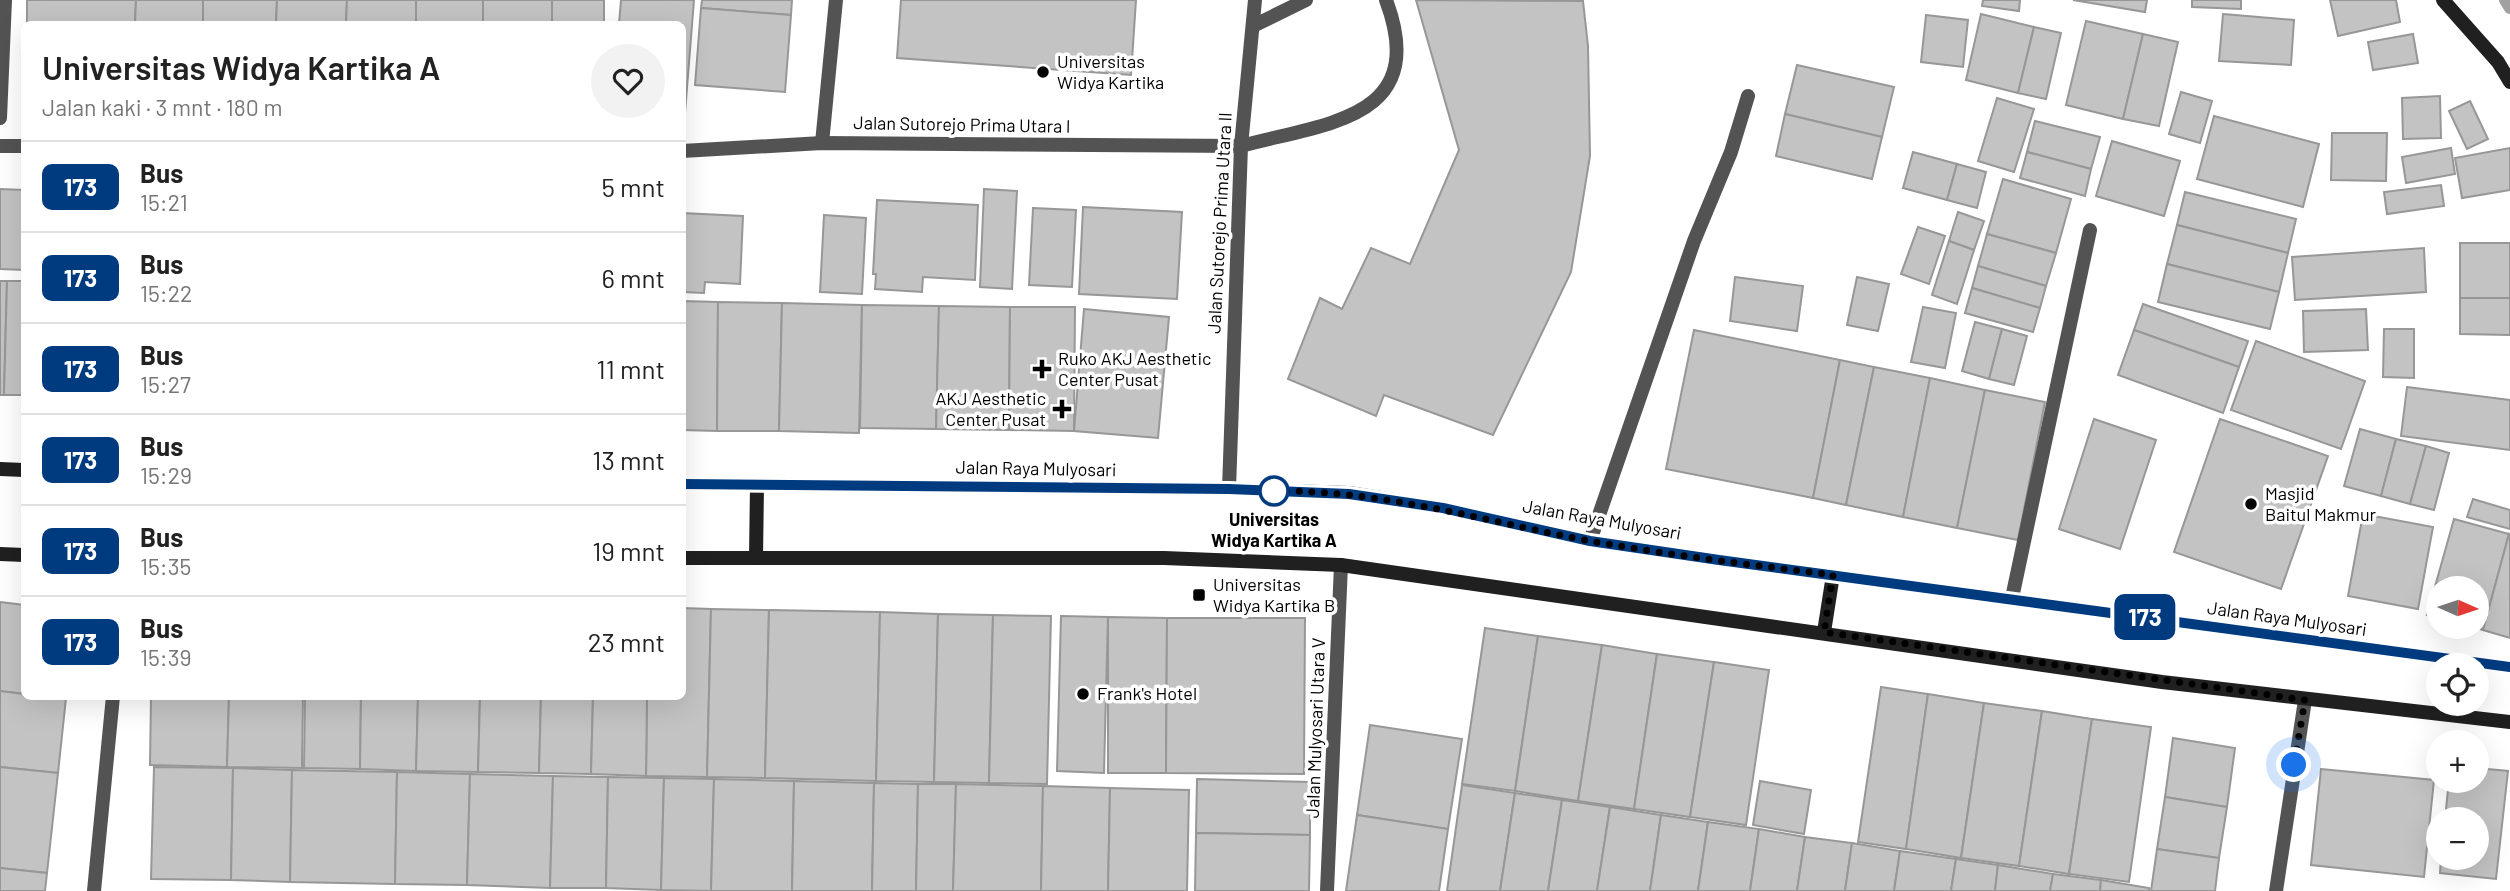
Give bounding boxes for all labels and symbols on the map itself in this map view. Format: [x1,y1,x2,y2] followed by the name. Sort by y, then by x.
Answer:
[1057,50,1164,93] place label: Universitas Widya Kartika
[1035,64,1051,80] marker: Universitas Widya Kartika
[853,111,1071,137] street label: Jalan Sutorejo Prima Utara I
[1202,112,1236,334] street label: Jalan Sutorejo Prima Utara II
[1058,347,1211,390] place label: Ruko AKJ Aesthetic Center Pusat
[1032,359,1052,379] marker: Ruko AKJ Aesthetic Center Pusat
[935,387,1046,430] place label: AKJ Aesthetic Center Pusat
[1052,399,1072,419] marker: AKJ Aesthetic Center Pusat
[955,456,1117,480] street label: Jalan Raya Mulyosari
[1259,476,1289,506] marker: Universitas Widya Kartika A
[2265,482,2377,525] place label: Masjid Baitul Makmur
[1521,494,1683,544] street label: Jalan Raya Mulyosari
[2243,496,2259,512] marker: Masjid Baitul Makmur
[1211,508,1337,551] place label: Universitas Widya Kartika A
[1213,573,1335,616] place label: Universitas Widya Kartika B
[2426,576,2488,639] north arrow
[1191,587,1207,603] marker: Universitas Widya Kartika B
[2105,594,2185,640] line badge: 173
[2206,596,2368,640] street label: Jalan Raya Mulyosari
[1301,637,1329,819] street label: Jalan Mulyosari Utara V
[1097,682,1197,704] place label: Frank's Hotel
[1075,686,1091,702] marker: Frank's Hotel
[2276,747,2311,782] your location

